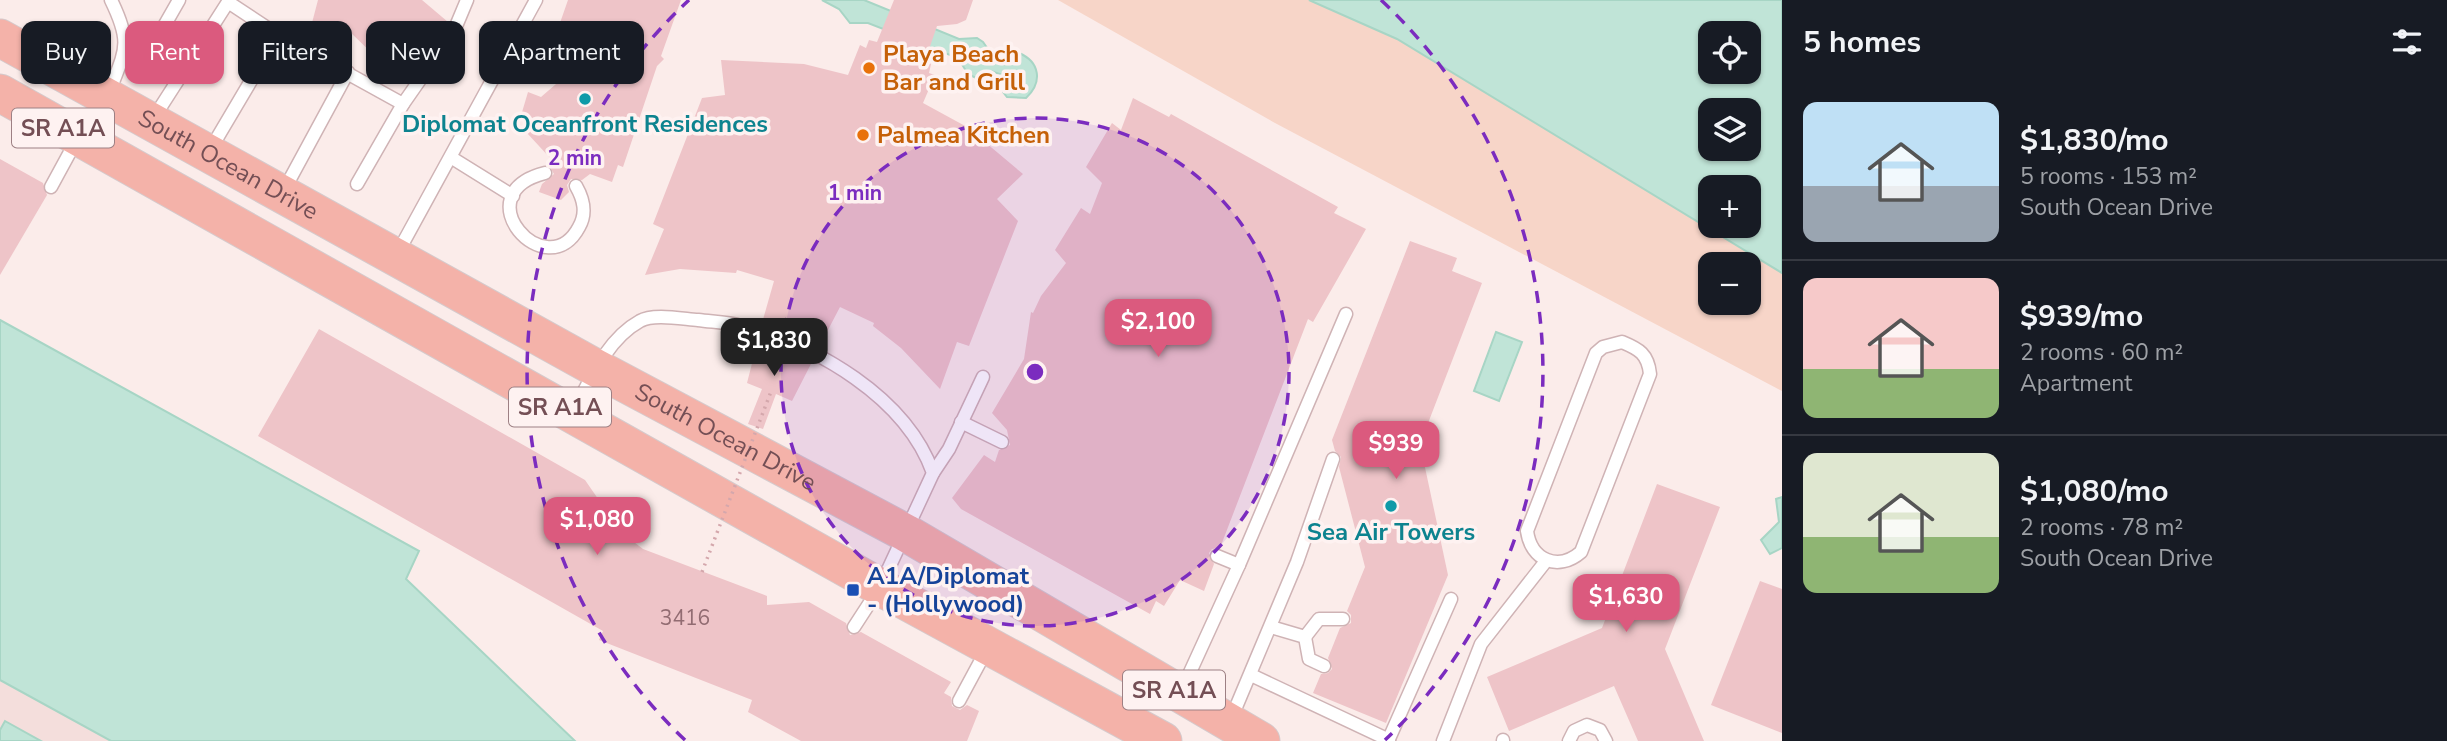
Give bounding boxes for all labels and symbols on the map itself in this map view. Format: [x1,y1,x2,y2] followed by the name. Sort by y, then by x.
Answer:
[883,38,1025,98] place label: Playa Beach Bar and Grill
[861,60,877,76] marker: Playa Beach Bar and Grill
[577,91,593,107] marker: Diplomat Oceanfront Residences
[132,102,324,227] street label: South Ocean Drive
[12,108,114,148] road number: SR A1A
[402,108,768,140] place label: Diplomat Oceanfront Residences
[877,119,1050,151] place label: Palmea Kitchen
[855,127,871,143] marker: Palmea Kitchen
[548,144,602,172] text: 2 min
[828,179,882,207] text: 1 min
[1101,300,1215,359] pin: $2,100
[717,318,831,378] pin: $1,830
[1023,360,1047,384] centre of rings
[629,376,822,498] street label: South Ocean Drive
[509,388,611,426] road number: SR A1A
[1355,421,1437,481] pin: $939
[540,498,654,557] pin: $1,080
[1383,498,1399,514] marker: Sea Air Towers
[1307,516,1475,548] place label: Sea Air Towers
[867,560,1030,620] place label: A1A/Diplomat - (Hollywood)
[1569,574,1683,634] pin: $1,630
[845,582,861,598] marker: A1A/Diplomat - (Hollywood)
[660,604,710,632] house number: 3416
[1123,670,1225,710] road number: SR A1A

